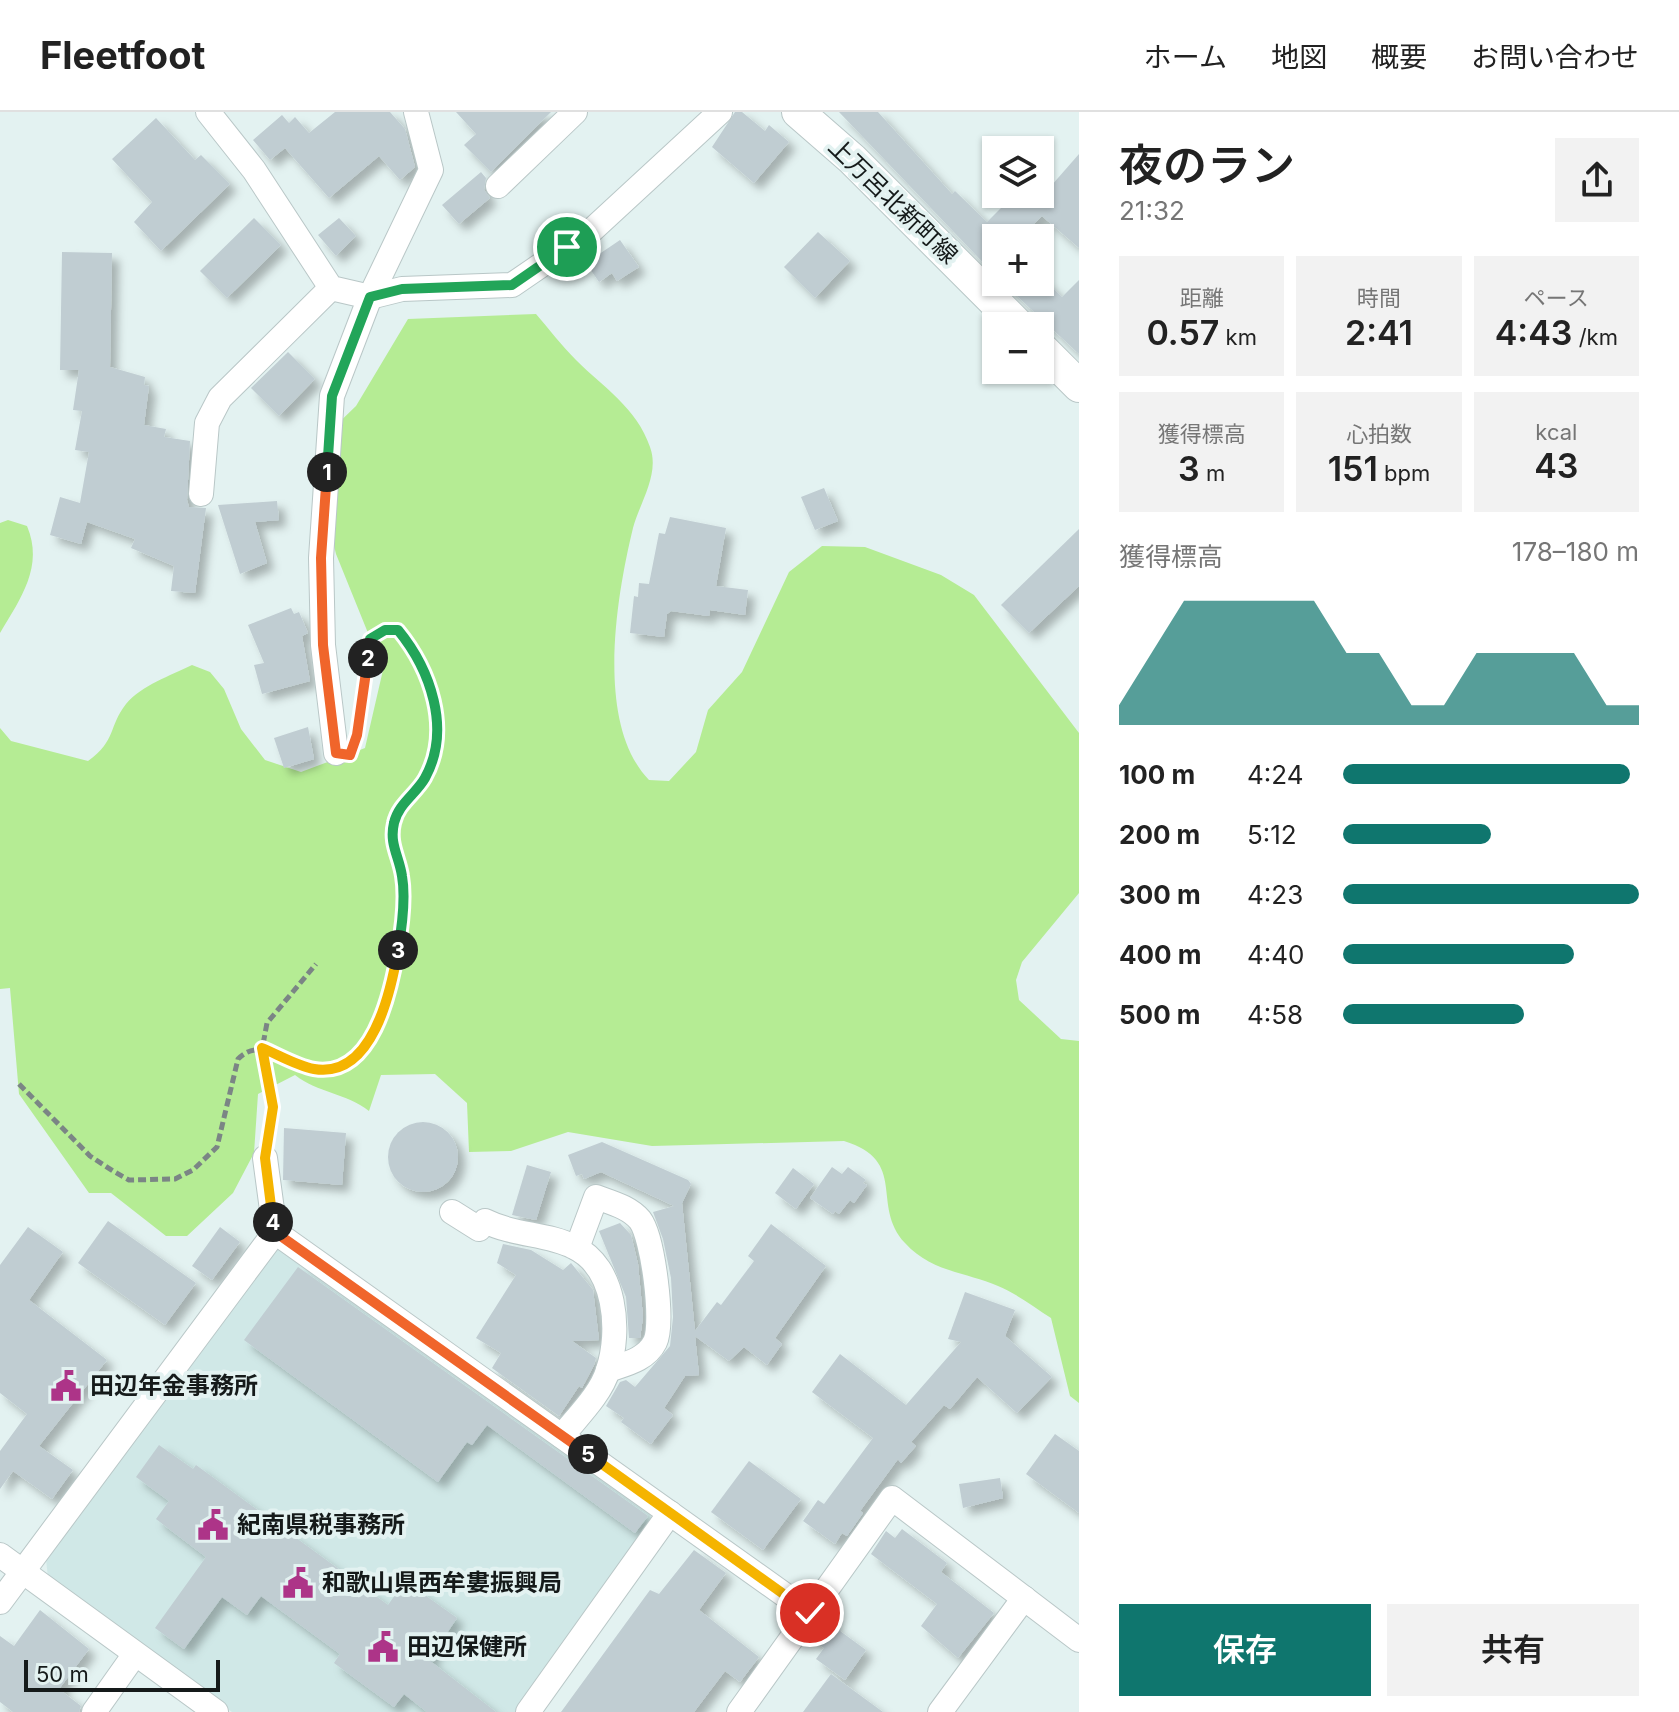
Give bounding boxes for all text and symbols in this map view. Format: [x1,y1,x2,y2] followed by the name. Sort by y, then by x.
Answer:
[40,32,205,78] text: Fleetfoot
[1144,40,1227,74] text: ホーム
[1271,40,1327,74] text: 地図
[1371,40,1427,74] text: 概要
[1471,40,1639,74] text: お問い合わせ
[823,132,964,269] street label: 上万呂北新町線
[982,136,1054,384] map controls
[982,136,1054,208] button: layers
[1119,138,1295,192] text: 夜のラン
[1555,138,1639,222] button: share
[1119,195,1185,226] text: 21:32
[533,213,601,281] pin
[982,224,1054,296] button: +
[545,225,589,269] icon: arrive
[1180,285,1224,311] text: 距離
[1357,285,1401,311] text: 時間
[1524,285,1589,311] text: ペース
[982,312,1054,384] button: −
[1146,312,1219,353] text: 0.57
[1345,312,1413,353] text: 2:41
[1495,312,1572,353] text: 4:43
[1219,324,1257,350] text: km
[1572,324,1618,350] text: /km
[1535,419,1577,445] text: kcal
[1158,421,1246,447] text: 獲得標高
[1346,421,1412,447] text: 心拍数
[1534,445,1578,486] text: 43
[1178,448,1200,489] text: 3
[1328,448,1378,489] text: 151
[307,452,347,492] pin: 1
[322,459,332,485] text: 1
[1200,460,1225,486] text: m
[1378,460,1430,486] text: bpm
[1512,536,1639,567] text: 178–180 m
[1119,541,1223,572] text: 獲得標高
[348,638,388,678] pin: 2
[361,645,375,671] text: 2
[1119,759,1195,790] text: 100 m
[1247,759,1304,790] text: 4:24
[1119,819,1200,850] text: 200 m
[1247,819,1297,850] text: 5:12
[1119,879,1201,910] text: 300 m
[1247,879,1303,910] text: 4:23
[378,930,418,970] pin: 3
[391,937,405,963] text: 3
[1119,939,1202,970] text: 400 m
[1247,939,1304,970] text: 4:40
[1119,999,1201,1030] text: 500 m
[1247,999,1303,1030] text: 4:58
[253,1202,293,1242] pin: 4
[266,1209,280,1235] text: 4
[49,1369,83,1403] public building icon: 田辺年金事務所
[90,1371,258,1400] place label: 田辺年金事務所
[568,1434,608,1474] pin: 5
[581,1441,595,1467] text: 5
[196,1508,230,1542] public building icon: 紀南県税事務所
[237,1510,405,1539] place label: 紀南県税事務所
[281,1566,315,1600] public building icon: 和歌山県西牟婁振興局
[322,1568,562,1597] place label: 和歌山県西牟婁振興局
[776,1579,844,1647] pin
[788,1591,832,1635] icon: check
[1119,1604,1371,1696] button: 保存
[1387,1604,1639,1696] button: 共有
[366,1630,400,1664] public building icon: 田辺保健所
[407,1632,527,1661] place label: 田辺保健所
[24,1656,220,1692] scale bar
[36,1661,89,1687] text: 50 m

